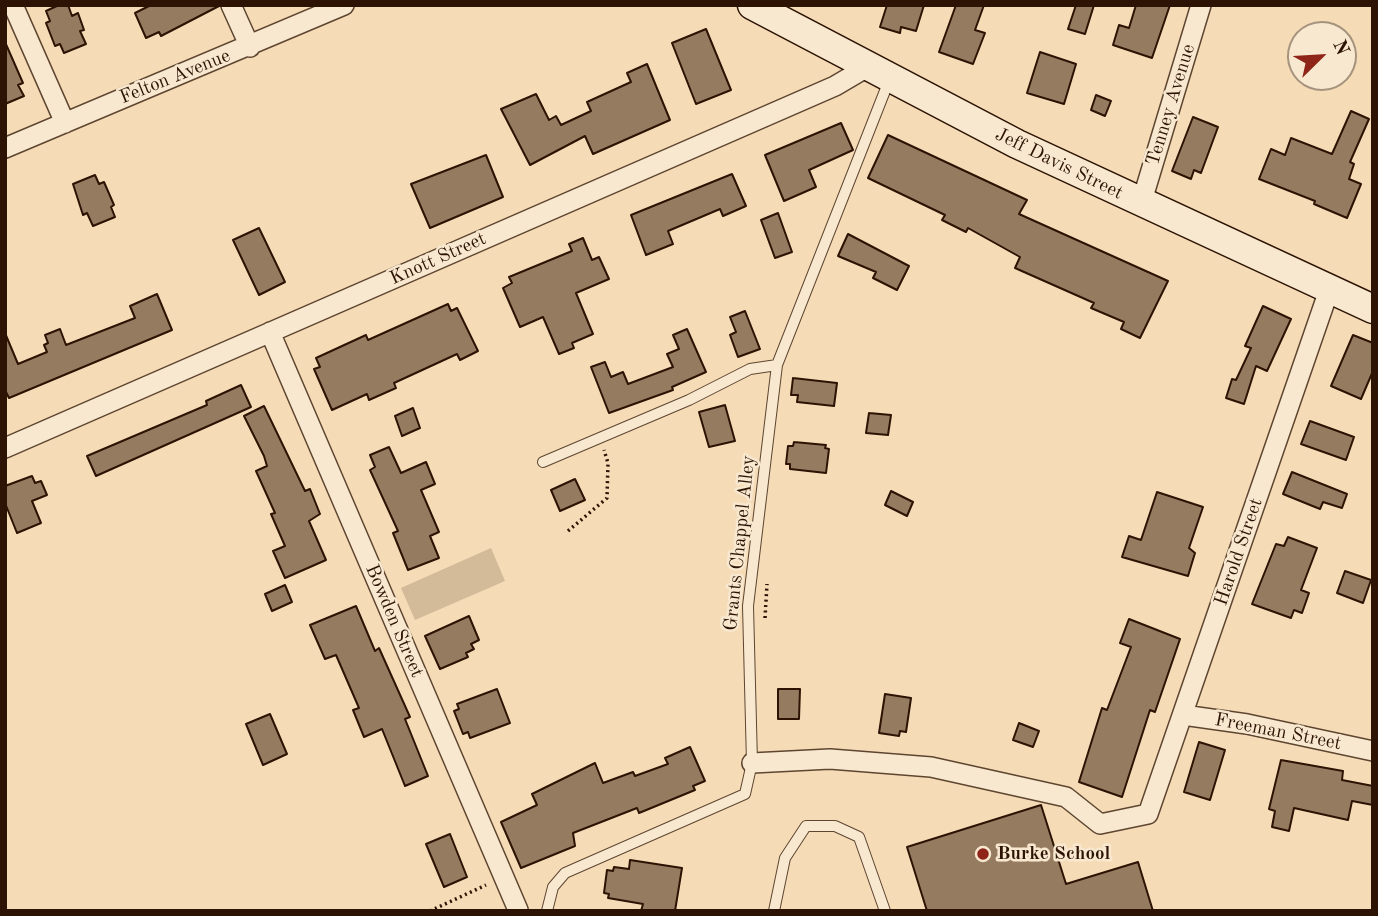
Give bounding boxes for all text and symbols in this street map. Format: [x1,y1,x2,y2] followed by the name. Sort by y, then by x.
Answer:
[1287,21,1357,91] north arrow
[1328,38,1351,59] text: N
[1142,41,1200,169] street label: Tenney Avenue
[116,44,234,110] street label: Felton Avenue
[991,123,1127,205] street label: Jeff Davis Street
[386,228,490,290] street label: Knott Street
[719,454,761,632] street label: Grants Chappel Alley
[1210,495,1268,609] street label: Harold Street
[360,561,428,681] street label: Bowden Street
[1213,709,1343,755] street label: Freeman Street
[997,843,1110,865] place label: Burke School
[975,846,991,862] marker: Burke School

